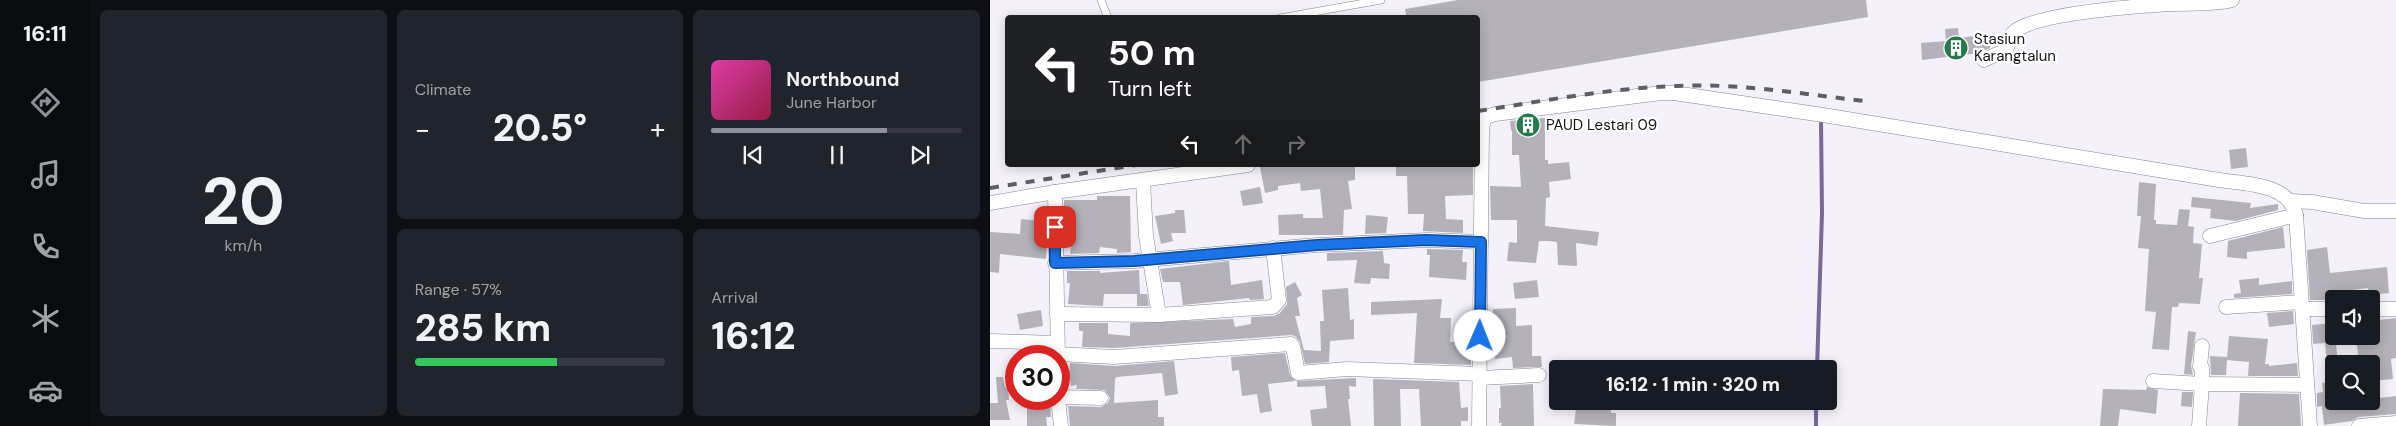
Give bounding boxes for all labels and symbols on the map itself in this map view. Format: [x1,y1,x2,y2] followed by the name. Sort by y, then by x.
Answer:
[1974,29,2056,66] place label: Stasiun Karangtalun
[1943,35,1969,61] building icon: Stasiun Karangtalun
[1515,112,1541,138] building icon: PAUD Lestari 09
[1546,115,1657,135] place label: PAUD Lestari 09
[1034,206,1076,248] pin
[1453,309,1505,361] position arrow
[1005,345,1070,410] speed limit sign: 30

